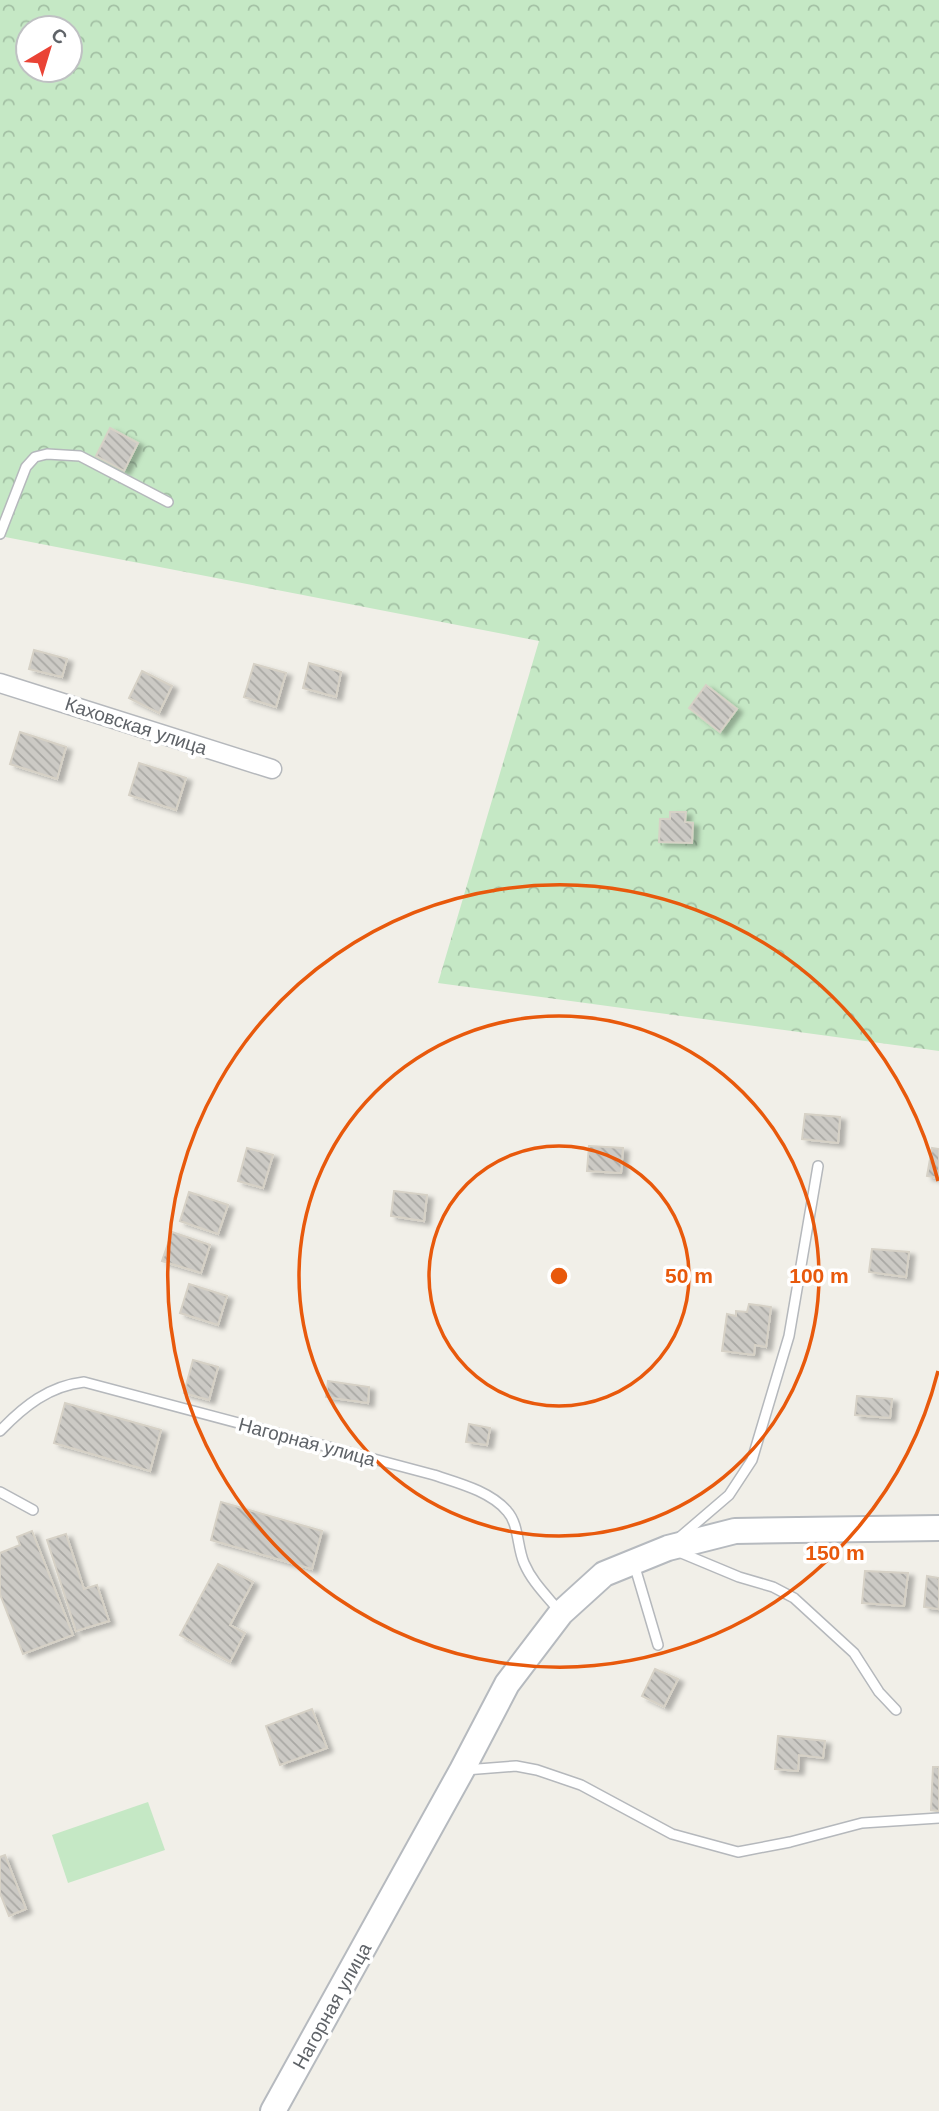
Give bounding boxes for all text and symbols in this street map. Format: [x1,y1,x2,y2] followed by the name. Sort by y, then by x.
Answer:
[14,14,84,84] north arrow
[47,23,71,49] text: С
[62,693,210,759] street label: Каховская улица
[547,1264,571,1288] centre of rings
[665,1264,713,1287] text: 50 m
[789,1264,849,1287] text: 100 m
[236,1414,378,1470] street label: Нагорная улица
[805,1541,865,1564] text: 150 m
[289,1939,376,2073] street label: Нагорная улица

